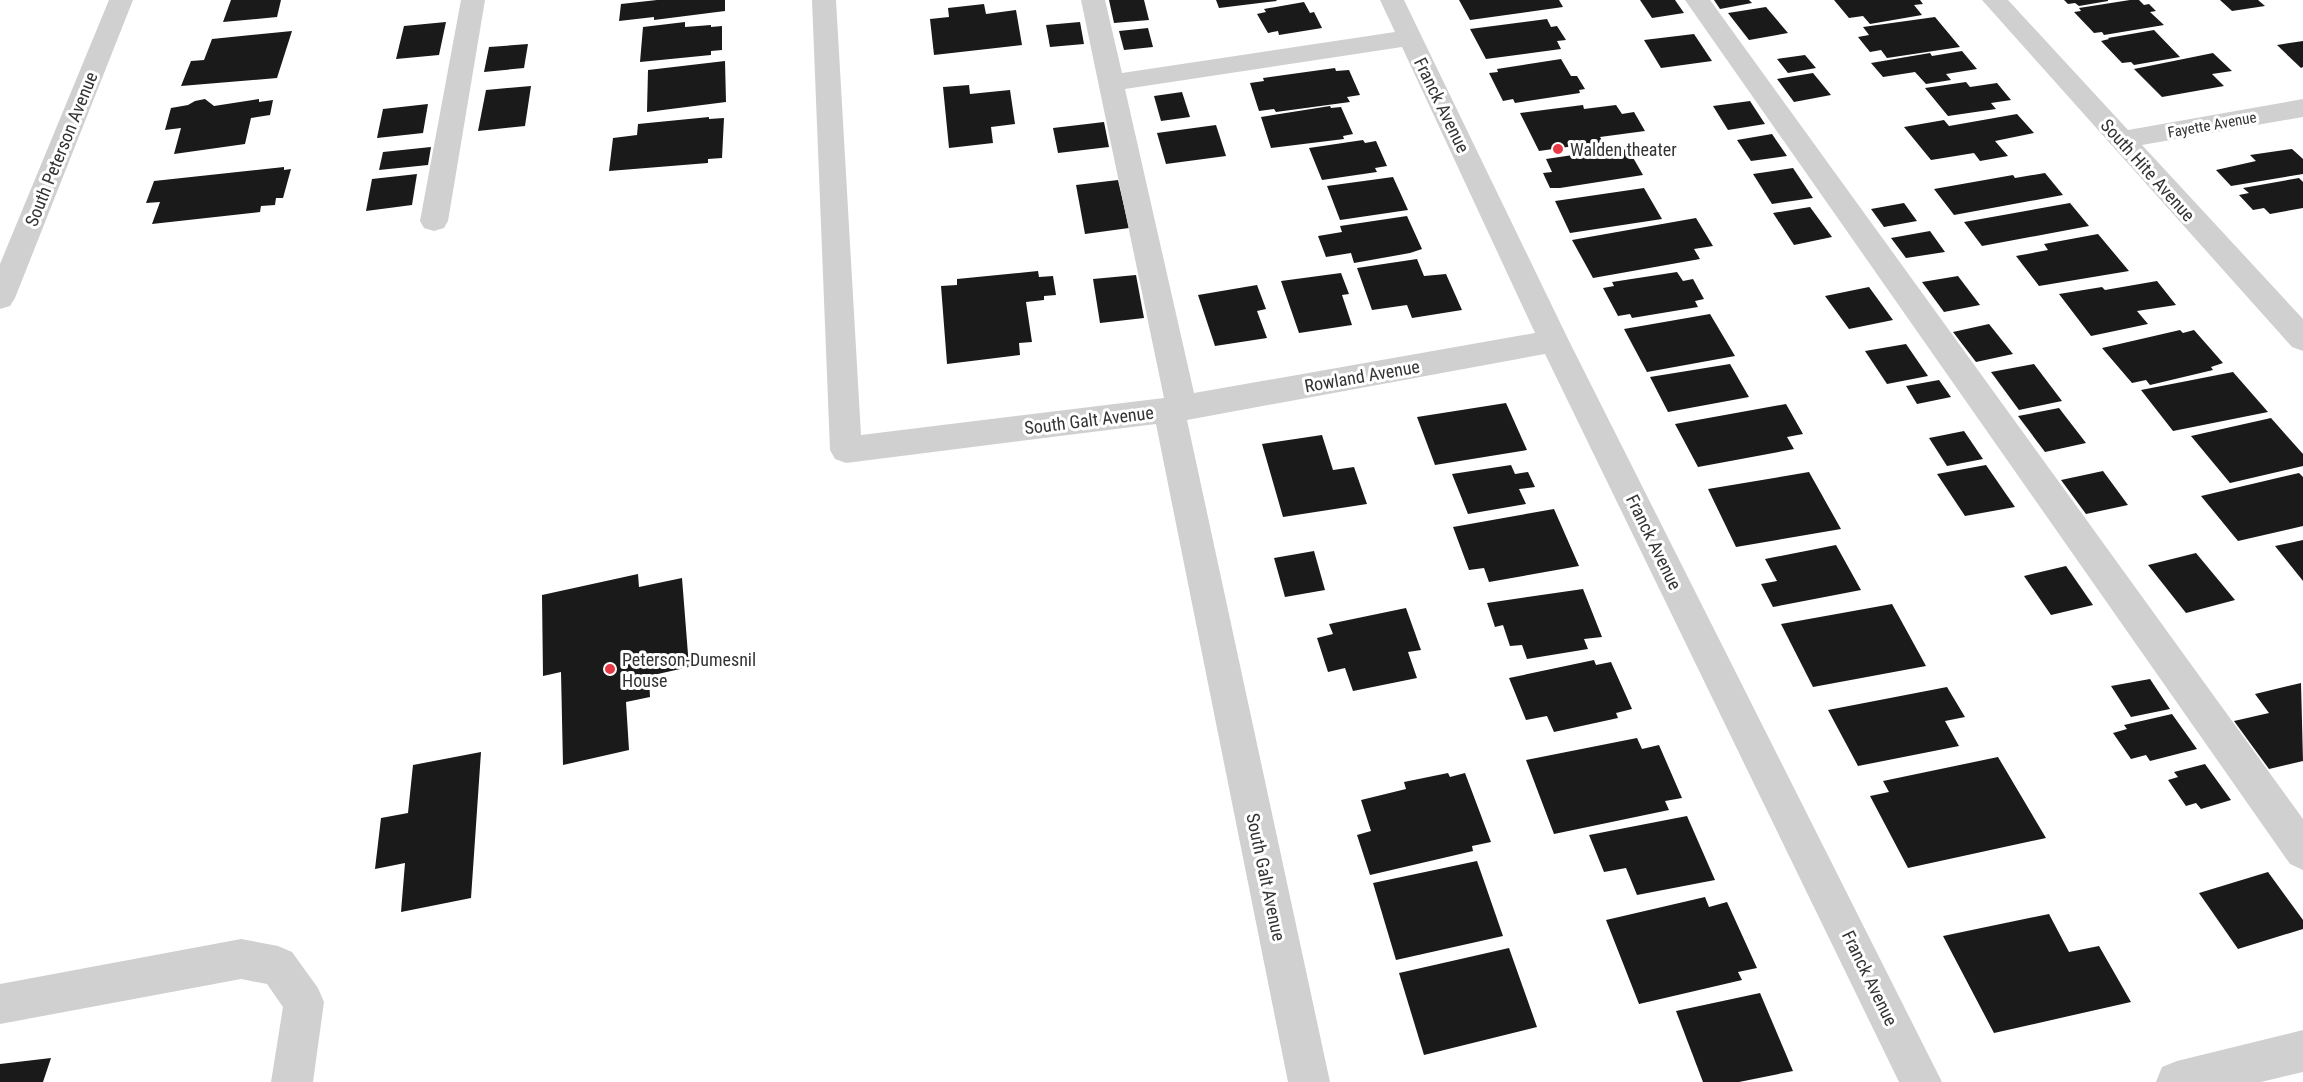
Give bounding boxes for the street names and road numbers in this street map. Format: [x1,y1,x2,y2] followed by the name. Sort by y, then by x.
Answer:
[1410,54,1474,156] street label: Franck Avenue
[20,69,102,229] street label: South Peterson Avenue
[2166,108,2258,142] street label: Fayette Avenue
[2097,115,2199,225] street label: South Hite Avenue
[1303,356,1421,396] street label: Rowland Avenue
[1023,402,1155,438] street label: South Galt Avenue
[1622,491,1686,593] street label: Franck Avenue
[1242,811,1290,943] street label: South Galt Avenue
[1838,927,1902,1029] street label: Franck Avenue

